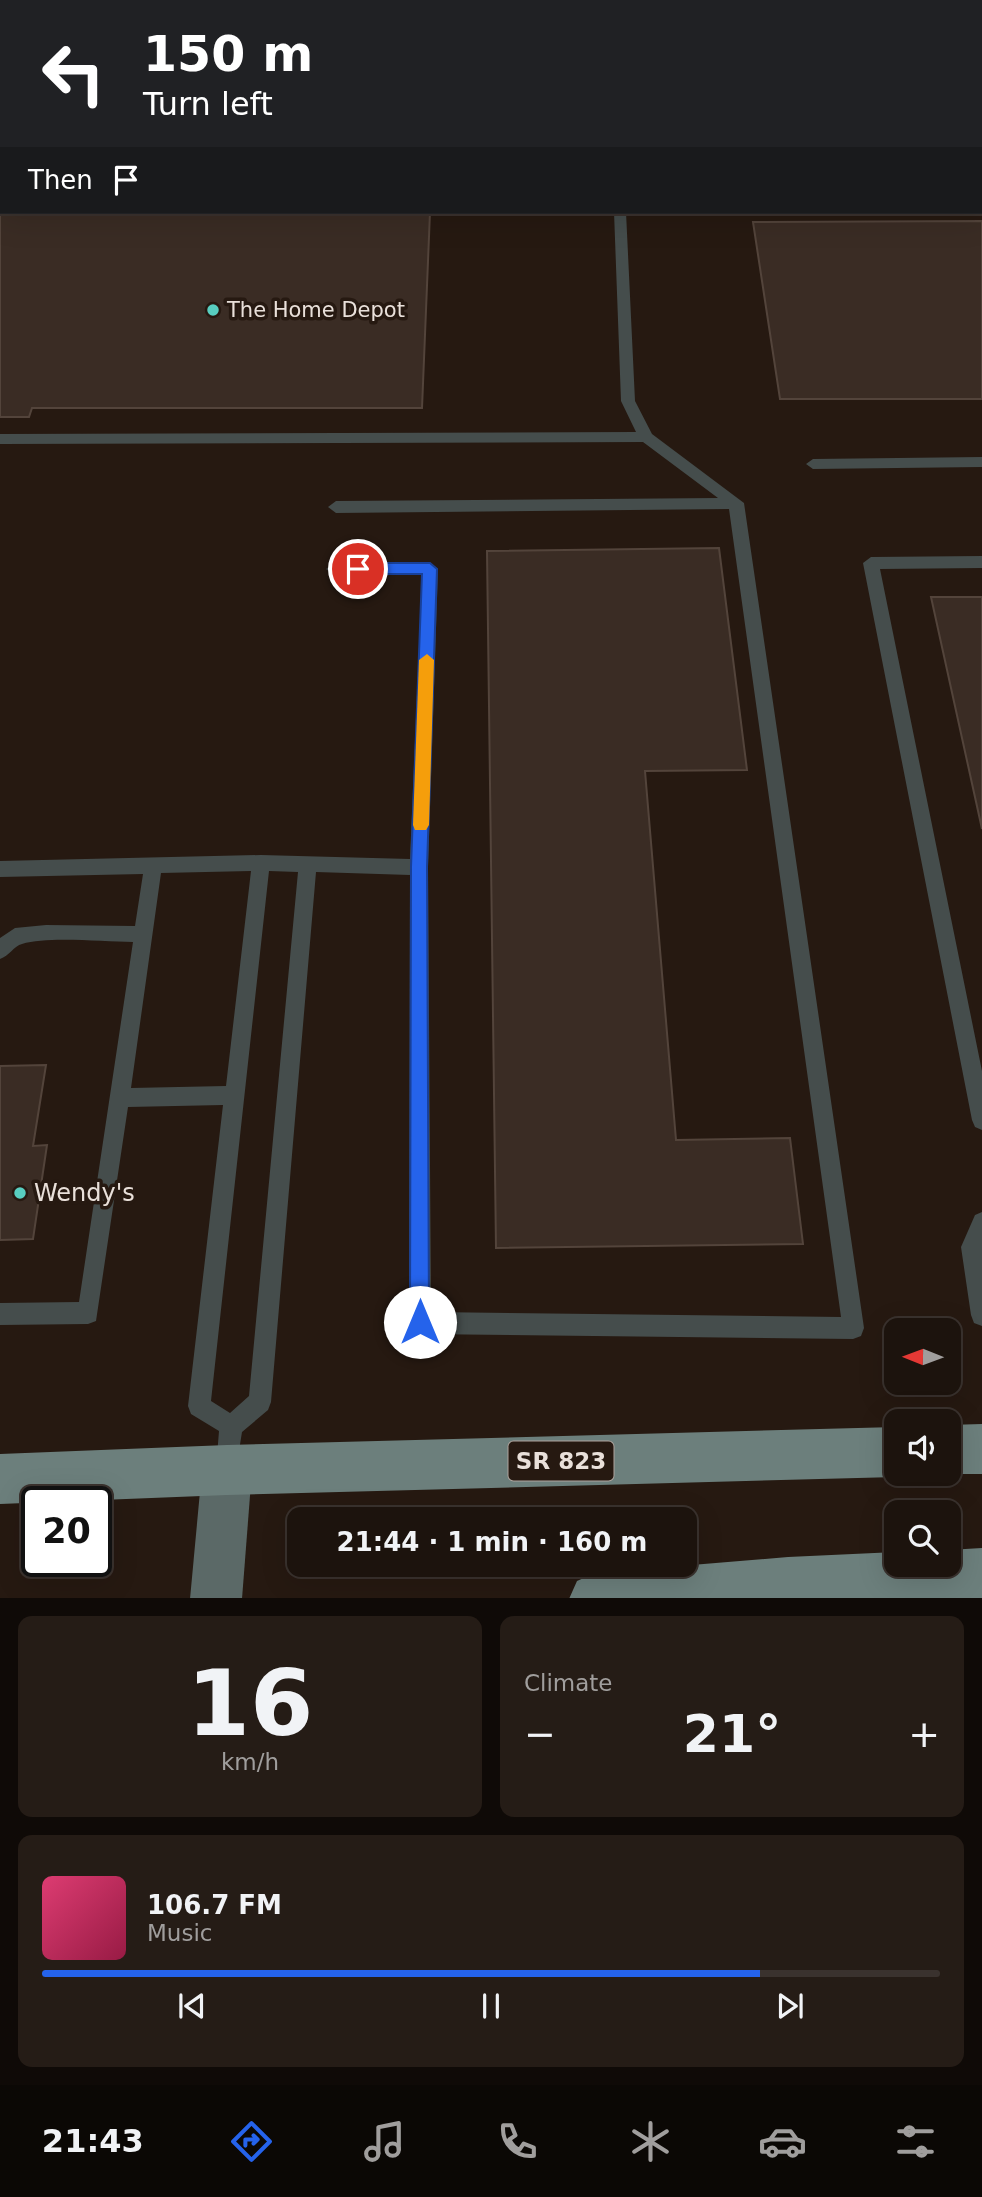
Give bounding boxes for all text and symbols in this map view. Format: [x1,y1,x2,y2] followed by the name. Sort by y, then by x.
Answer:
[143,26,313,83] text: 150 m
[28,28,119,119] icon: left
[143,85,273,123] text: Turn left
[107,161,145,199] icon: arrive
[28,165,93,195] text: Then
[226,298,405,322] place label: The Home Depot
[205,302,221,318] marker: The Home Depot
[328,539,388,599] pin
[339,550,377,588] icon: arrive
[34,1179,135,1207] place label: Wendy's
[12,1185,28,1201] marker: Wendy's
[383,1285,457,1359] position arrow
[884,1318,961,1395] north arrow
[884,1318,961,1577] map controls
[884,1409,961,1486] button: sound
[508,1442,614,1480] road number: SR 823
[21,1486,112,1577] speed limit sign: 20
[884,1500,961,1577] button: search
[337,1527,647,1557] text: 21:44 · 1 min · 160 m
[187,1651,313,1756] text: 16
[524,1670,613,1696] text: Climate
[683,1704,781,1764] text: 21°
[524,1712,556,1756] text: −
[908,1712,940,1756] text: +
[221,1749,279,1775] text: km/h
[147,1890,282,1920] text: 106.7 FM
[147,1920,212,1946] text: Music
[173,1987,211,2025] icon: previous
[472,1987,510,2025] icon: pause
[771,1987,809,2025] icon: next
[227,2117,276,2166] icon: directions
[360,2117,409,2166] icon: music
[493,2117,542,2166] icon: phone
[626,2117,675,2166] icon: climate
[758,2117,807,2166] icon: car
[891,2117,940,2166] icon: filters
[42,2122,144,2160] text: 21:43

